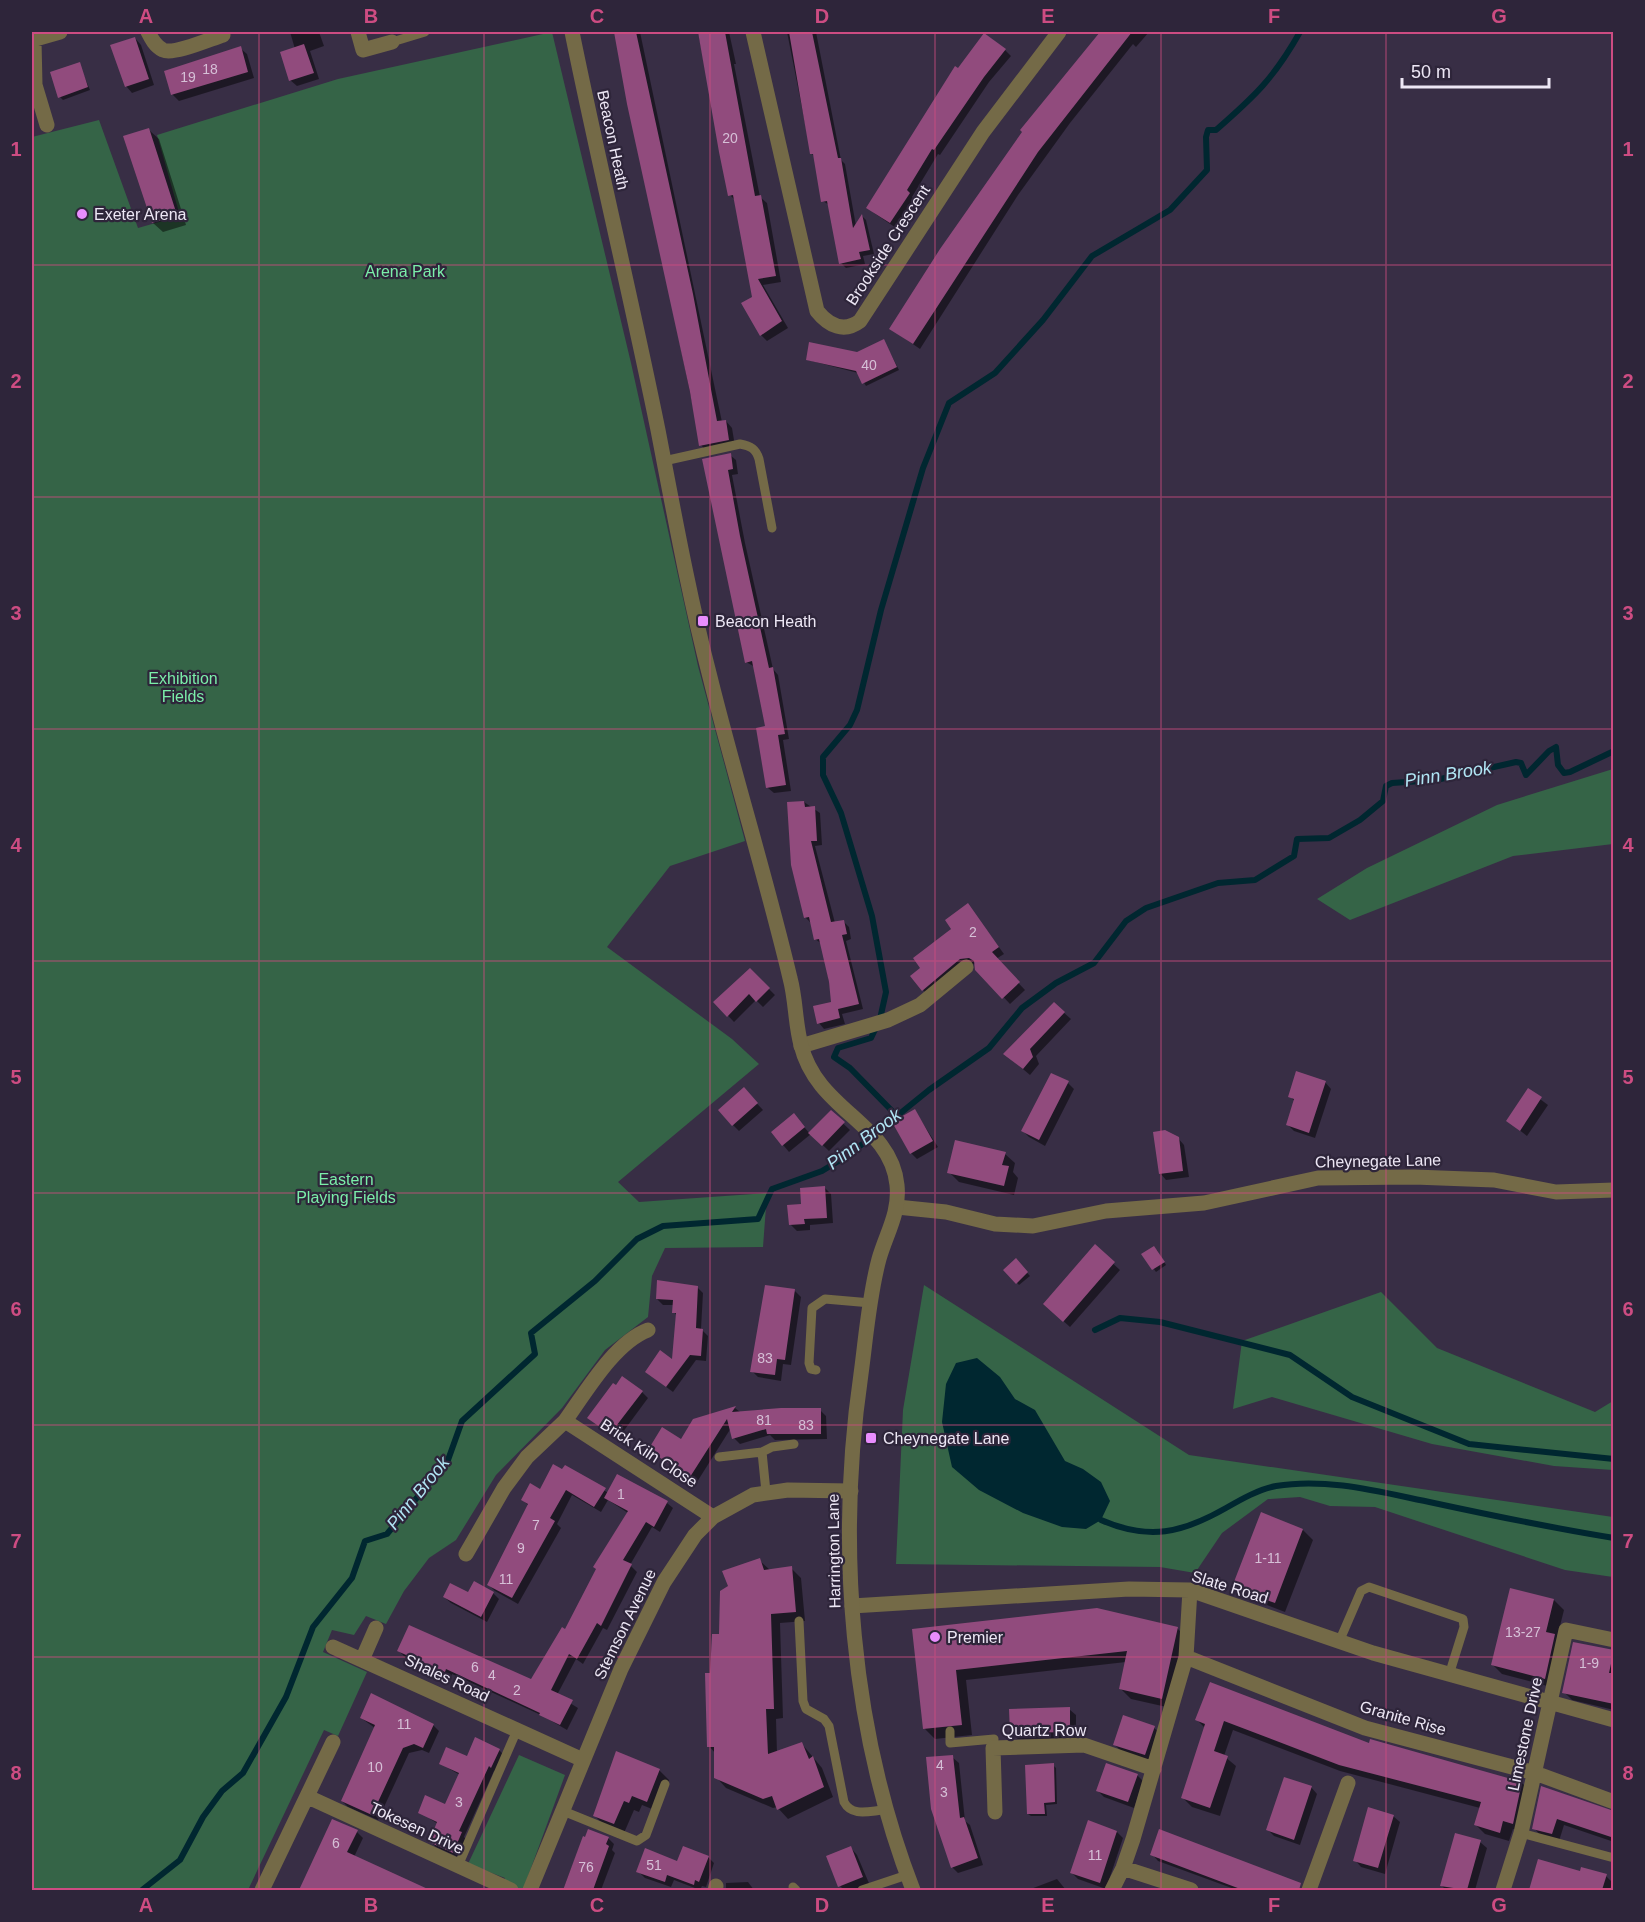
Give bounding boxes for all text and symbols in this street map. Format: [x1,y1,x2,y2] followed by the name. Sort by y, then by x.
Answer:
[139,5,153,27] text: A
[364,5,378,27] text: B
[590,5,604,27] text: C
[815,5,829,27] text: D
[1041,5,1055,27] text: E
[1268,5,1280,27] text: F
[1491,5,1507,27] text: G
[1402,51,1549,89] scale bar
[202,61,218,77] house number: 18
[1411,62,1451,82] text: 50 m
[180,69,196,85] house number: 19
[594,89,632,191] street label: Beacon Heath
[722,130,738,146] house number: 20
[10,138,22,160] text: 1
[1622,138,1634,160] text: 1
[843,181,933,308] street label: Brookside Crescent
[94,206,187,223] place label: Exeter Arena
[75,207,89,221] marker: Exeter Arena
[365,263,446,280] park label: Arena Park
[861,357,877,373] house number: 40
[10,370,22,392] text: 2
[1622,370,1634,392] text: 2
[10,602,22,624] text: 3
[1622,602,1634,624] text: 3
[715,613,816,630] place label: Beacon Heath
[696,614,710,628] marker: Beacon Heath
[148,670,218,705] park label: Exhibition Fields
[1403,757,1494,791] water label: Pinn Brook
[10,834,22,856] text: 4
[1622,834,1634,856] text: 4
[969,924,977,940] house number: 2
[10,1066,22,1088] text: 5
[1622,1066,1634,1088] text: 5
[823,1104,906,1173] water label: Pinn Brook
[1315,1151,1441,1171] street label: Cheynegate Lane
[296,1171,396,1206] park label: Eastern Playing Fields
[10,1298,22,1320] text: 6
[1622,1298,1634,1320] text: 6
[757,1350,773,1366] house number: 83
[756,1412,772,1428] house number: 81
[597,1415,701,1491] street label: Brick Kiln Close
[798,1417,814,1433] house number: 83
[883,1430,1009,1447] place label: Cheynegate Lane
[864,1431,878,1445] marker: Cheynegate Lane
[383,1452,454,1534] water label: Pinn Brook
[617,1486,625,1502] house number: 1
[824,1493,844,1609] street label: Harrington Lane
[532,1517,540,1533] house number: 7
[10,1530,22,1552] text: 7
[1622,1530,1634,1552] text: 7
[517,1540,525,1556] house number: 9
[1255,1550,1282,1566] house number: 1-11
[591,1566,659,1682] street label: Stemson Avenue
[1190,1567,1270,1607] street label: Slate Road
[499,1571,513,1587] house number: 11
[1505,1624,1541,1640] house number: 13-27
[947,1629,1004,1646] place label: Premier
[928,1630,942,1644] marker: Premier
[402,1651,492,1705] street label: Shales Road
[1579,1655,1599,1671] house number: 1-9
[471,1659,479,1675] house number: 6
[488,1667,496,1683] house number: 4
[1505,1676,1545,1792] street label: Limestone Drive
[513,1682,521,1698] house number: 2
[1358,1698,1448,1738] street label: Granite Rise
[397,1716,411,1732] house number: 11
[1002,1722,1087,1739] street label: Quartz Row
[936,1757,944,1773] house number: 4
[367,1759,383,1775] house number: 10
[10,1762,22,1784] text: 8
[1622,1762,1634,1784] text: 8
[940,1784,948,1800] house number: 3
[455,1794,463,1810] house number: 3
[367,1799,467,1857] street label: Tokesen Drive
[332,1835,340,1851] house number: 6
[1088,1847,1102,1863] house number: 11
[646,1857,662,1873] house number: 51
[578,1859,594,1875] house number: 76
[139,1894,153,1916] text: A
[364,1894,378,1916] text: B
[590,1894,604,1916] text: C
[815,1894,829,1916] text: D
[1041,1894,1055,1916] text: E
[1268,1894,1280,1916] text: F
[1491,1894,1507,1916] text: G

